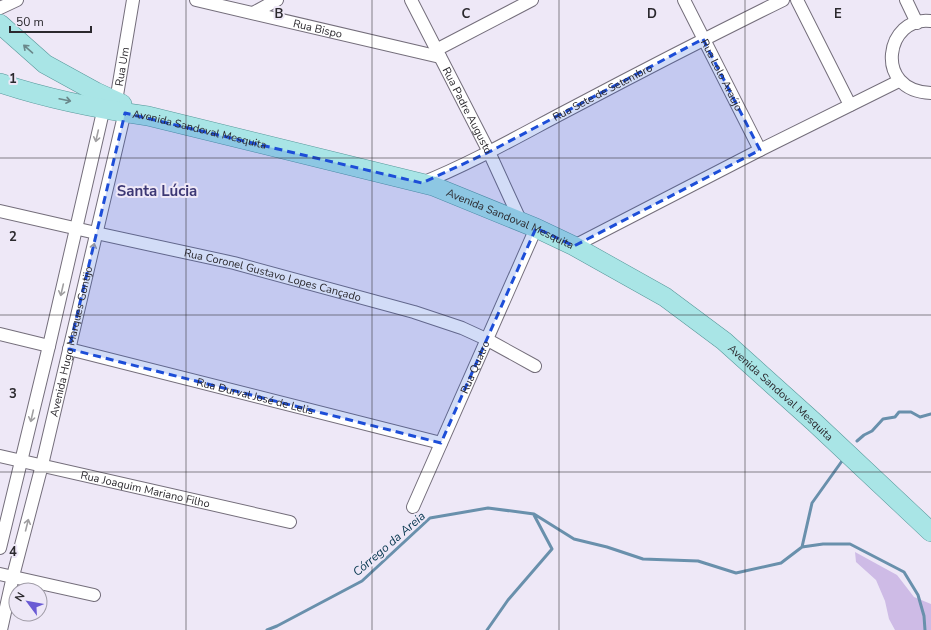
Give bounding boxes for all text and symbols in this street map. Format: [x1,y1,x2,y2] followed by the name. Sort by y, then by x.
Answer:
[275,5,284,23] text: B
[462,5,471,23] text: C
[647,5,657,23] text: D
[834,5,842,23] text: E
[10,8,91,34] scale bar
[16,14,44,30] text: 50 m
[292,16,344,42] street label: Rua Bispo
[697,36,746,114] street label: Rua Lolo Araújo
[23,45,33,54] one-way arrow
[112,46,133,87] street label: Rua Um
[550,60,655,125] street label: Rua Sete de Setembro
[439,65,496,157] street label: Rua Padre Augusto
[9,70,17,88] text: 1
[58,97,71,105] one-way arrow
[131,107,268,153] street label: Avenida Sandoval Mesquita
[93,129,101,142] one-way arrow
[117,181,197,201] district label: Santa Lúcia
[444,185,576,253] street label: Avenida Sandoval Mesquita
[9,228,17,246] text: 2
[89,243,97,256] one-way arrow
[183,245,363,305] street label: Rua Coronel Gustavo Lopes Cançado
[47,265,96,418] street label: Avenida Hugo Marques Gontijo
[58,283,66,296] one-way arrow
[457,338,493,396] street label: Rua Quatro
[724,341,836,444] street label: Avenida Sandoval Mesquita
[195,375,315,418] street label: Rua Durval José de Lelis
[9,385,17,403] text: 3
[28,409,36,422] one-way arrow
[79,468,211,512] street label: Rua Joaquim Mariano Filho
[349,508,429,580] water label: Córrego da Areia
[23,519,31,532] one-way arrow
[9,543,17,561] text: 4
[8,582,48,622] north arrow
[11,589,28,604] text: N

